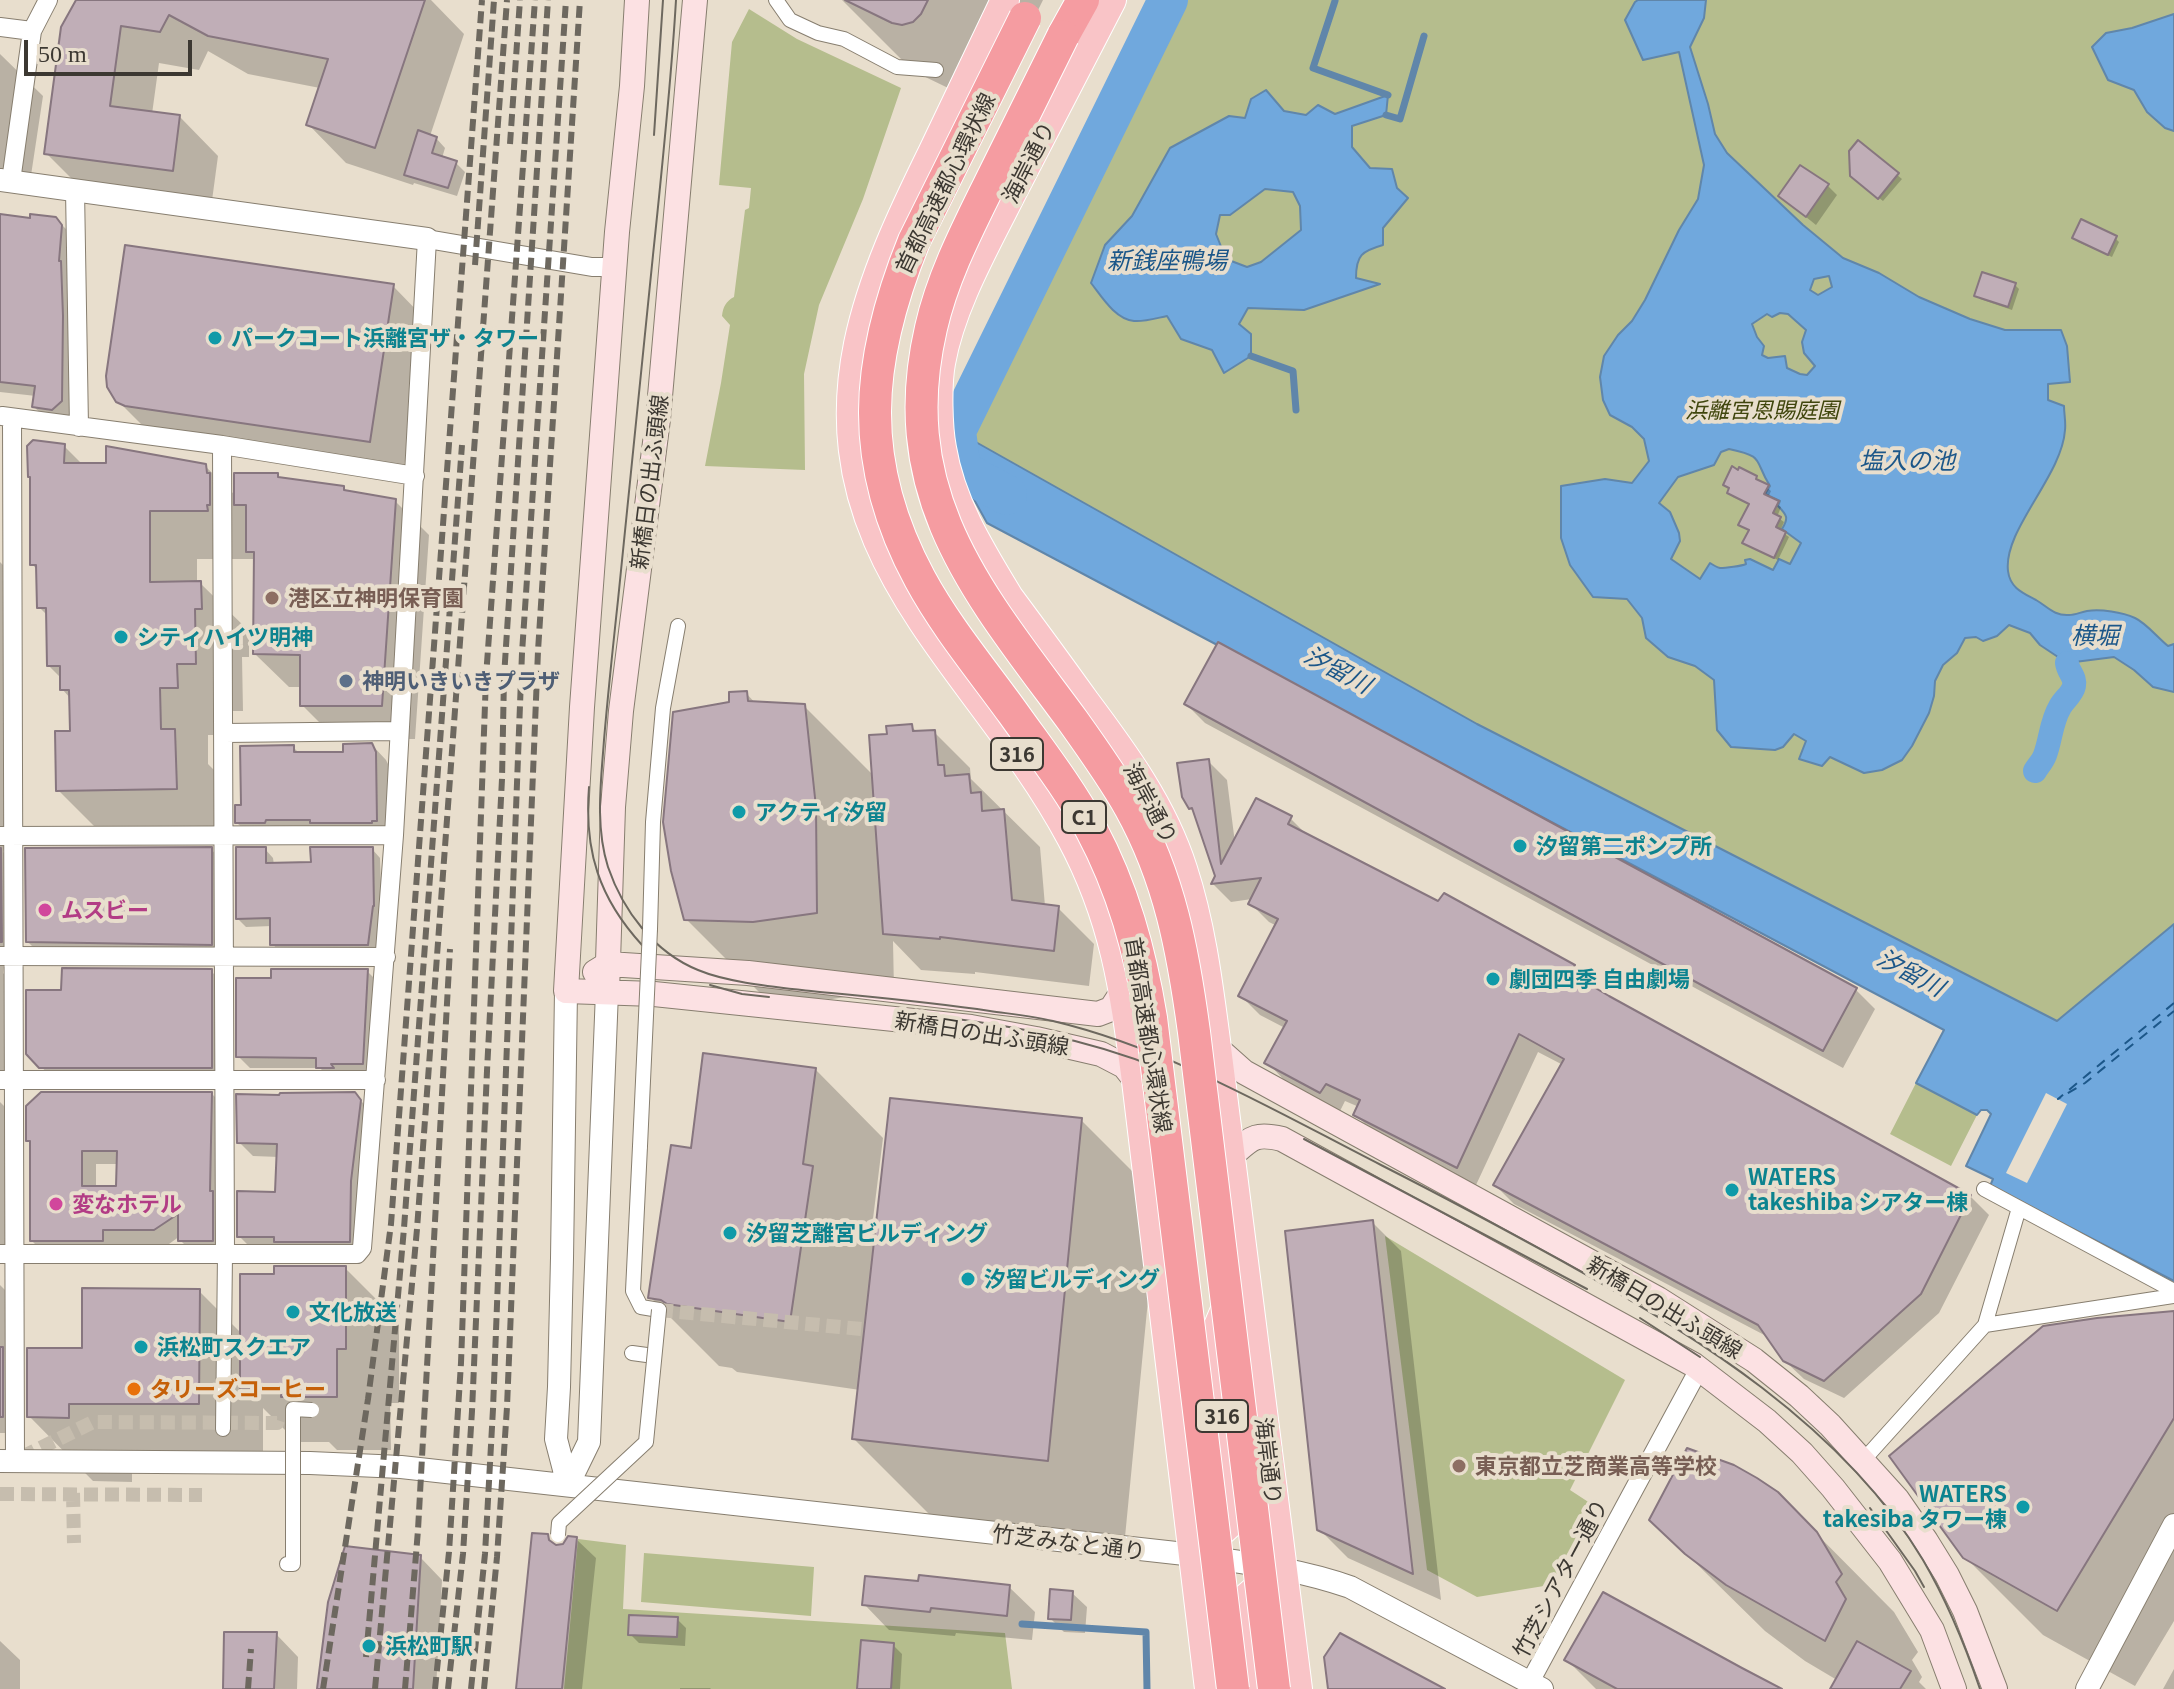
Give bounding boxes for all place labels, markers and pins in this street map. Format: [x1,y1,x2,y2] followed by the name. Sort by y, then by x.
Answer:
[231,325,539,351] place label: パークコート浜離宮ザ・タワー
[206,329,224,347] marker: パークコート浜離宮ザ・タワー
[288,585,464,611] place label: 港区立神明保育園
[263,589,281,607] marker: 港区立神明保育園
[137,624,313,650] place label: シティハイツ明神
[112,628,130,646] marker: シティハイツ明神
[362,668,560,694] place label: 神明いきいきプラザ
[337,672,355,690] marker: 神明いきいきプラザ
[755,799,887,825] place label: アクティ汐留
[730,803,748,821] marker: アクティ汐留
[1536,833,1712,859] place label: 汐留第二ポンプ所
[1511,837,1529,855] marker: 汐留第二ポンプ所
[61,897,149,923] place label: ムスビー
[36,901,54,919] marker: ムスビー
[1509,966,1690,992] place label: 劇団四季 自由劇場
[1484,970,1502,988] marker: 劇団四季 自由劇場
[1748,1164,1968,1216] place label: WATERS takeshiba シアター棟
[1723,1181,1741,1199] marker: WATERS takeshiba シアター棟
[72,1191,182,1217] place label: 変なホテル
[47,1195,65,1213] marker: 変なホテル
[746,1220,988,1246] place label: 汐留芝離宮ビルディング
[721,1224,739,1242] marker: 汐留芝離宮ビルディング
[984,1266,1160,1292] place label: 汐留ビルディング
[959,1270,977,1288] marker: 汐留ビルディング
[309,1299,397,1325] place label: 文化放送
[284,1303,302,1321] marker: 文化放送
[157,1334,311,1360] place label: 浜松町スクエア
[132,1338,150,1356] marker: 浜松町スクエア
[150,1376,326,1402] place label: タリーズコーヒー
[125,1380,143,1398] marker: タリーズコーヒー
[1475,1453,1717,1479] place label: 東京都立芝商業高等学校
[1450,1457,1468,1475] marker: 東京都立芝商業高等学校
[1823,1481,2007,1532] place label: WATERS takesiba タワー棟
[2014,1498,2032,1516] marker: WATERS takesiba タワー棟
[385,1633,473,1659] place label: 浜松町駅
[360,1637,378,1655] marker: 浜松町駅

